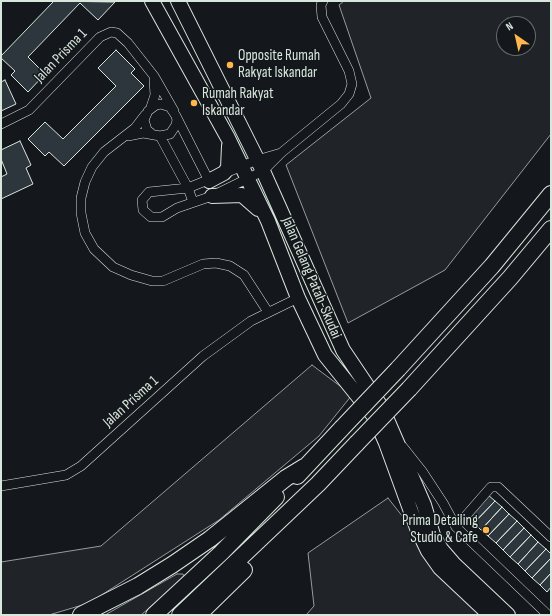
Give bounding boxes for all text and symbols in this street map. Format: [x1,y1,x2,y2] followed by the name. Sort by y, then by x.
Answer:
[496,16,536,56] north arrow
[503,19,516,33] text: N
[31,25,91,87] street label: Jalan Prisma 1
[238,47,320,82] place label: Opposite Rumah Rakyat Iskandar
[225,60,235,70] marker: Opposite Rumah Rakyat Iskandar
[202,85,274,120] place label: Rumah Rakyat Iskandar
[189,98,199,108] marker: Rumah Rakyat Iskandar
[277,214,345,342] street label: Jalan Gelang Patah-Skudai
[100,373,162,431] street label: Jalan Prisma 1
[402,512,478,547] place label: Prima Detailing Studio & Cafe
[481,525,491,535] marker: Prima Detailing Studio & Cafe

